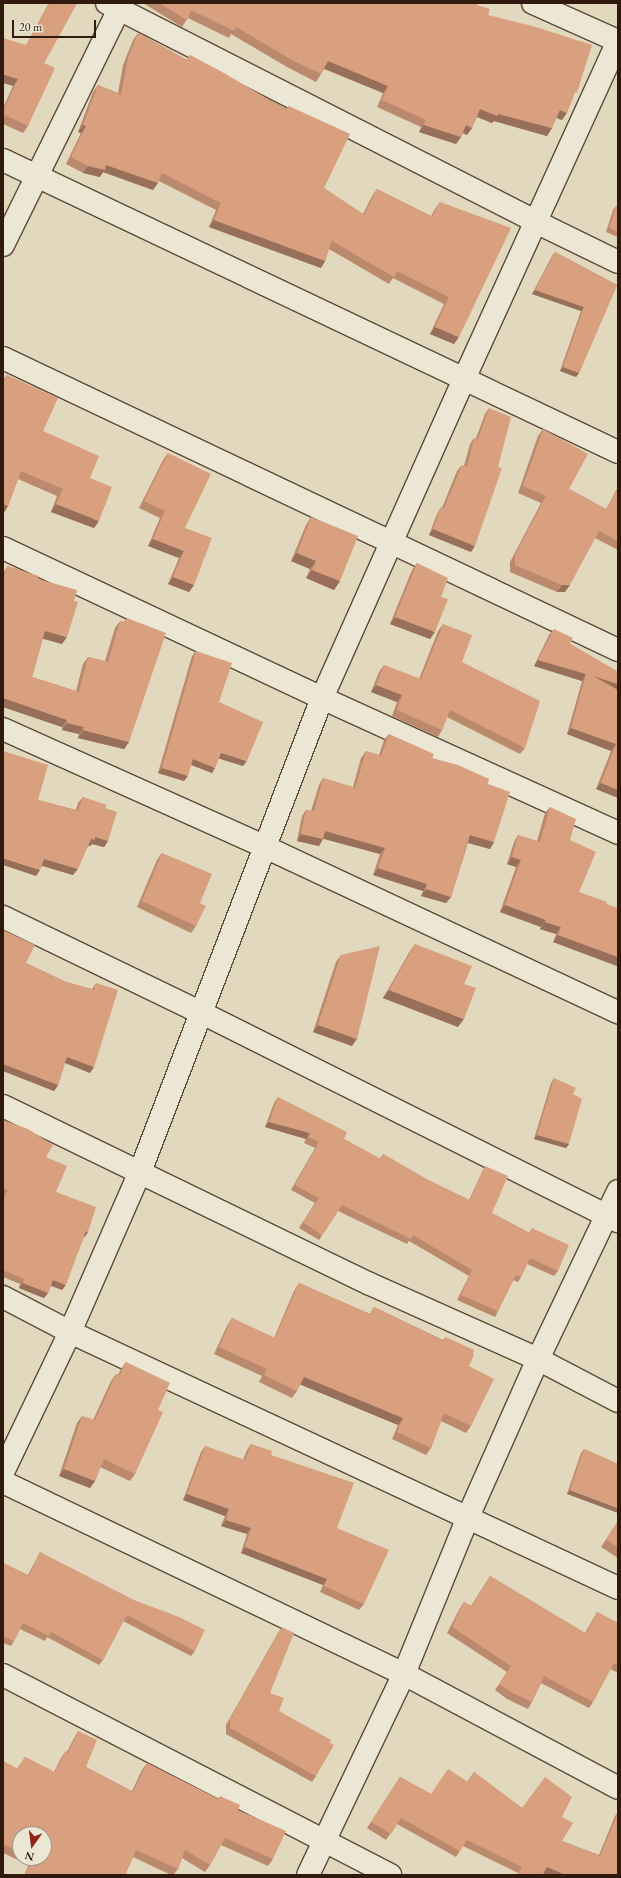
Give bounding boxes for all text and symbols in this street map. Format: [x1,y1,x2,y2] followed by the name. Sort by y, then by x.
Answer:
[14,12,98,38] scale bar
[19,19,42,35] text: 20 m
[12,1826,52,1866] north arrow
[23,1849,35,1865] text: N

